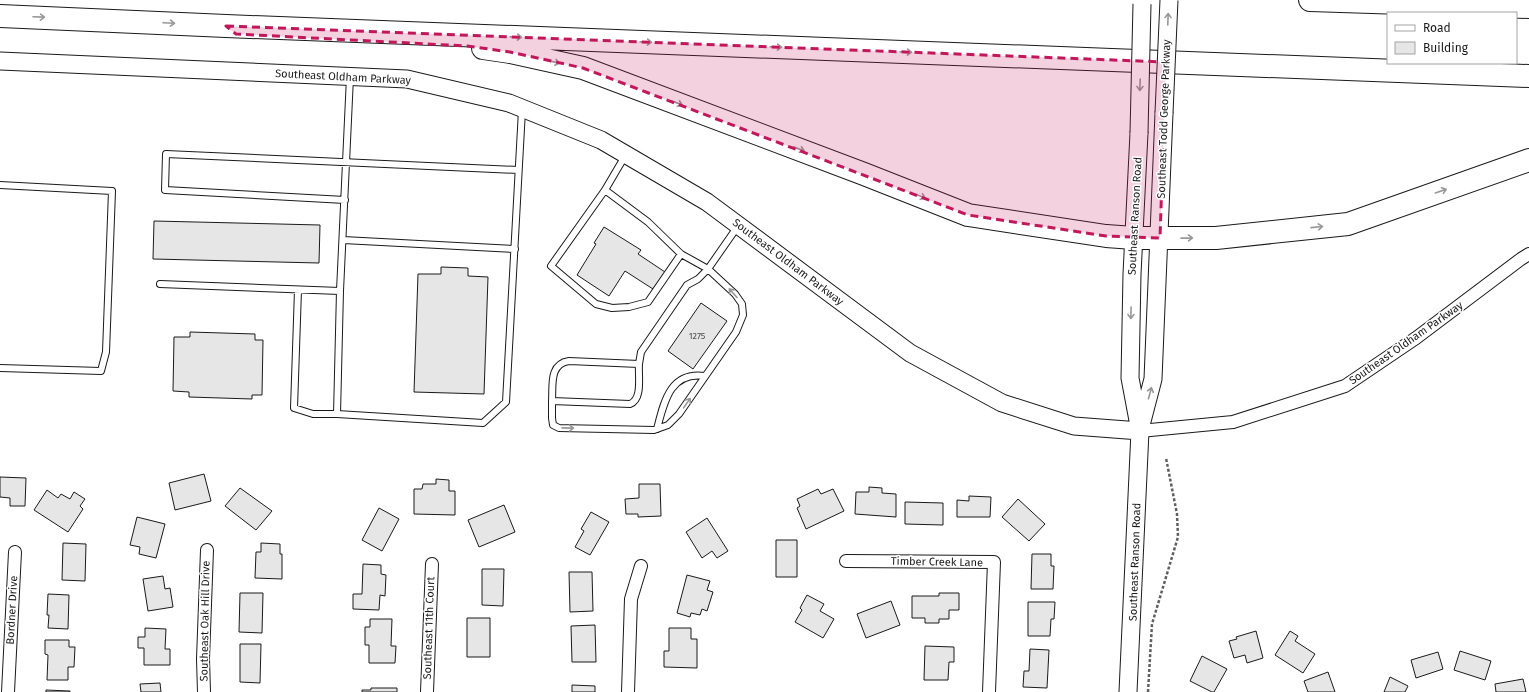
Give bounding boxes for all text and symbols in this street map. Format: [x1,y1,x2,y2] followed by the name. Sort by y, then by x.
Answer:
[1387,12,1517,64] legend
[1164,13,1172,26] one-way arrow
[32,14,45,21] one-way arrow
[162,19,175,27] one-way arrow
[1423,21,1451,35] text: Road
[509,33,522,41] one-way arrow
[639,38,652,46] one-way arrow
[1155,39,1173,199] street label: Southeast Todd George Parkway
[1423,41,1469,55] text: Building
[769,43,782,51] one-way arrow
[899,48,912,56] one-way arrow
[547,58,560,66] one-way arrow
[275,67,412,87] street label: Southeast Oldham Parkway
[1136,78,1144,91] one-way arrow
[671,100,683,108] one-way arrow
[792,146,805,153] one-way arrow
[1125,157,1145,275] street label: Southeast Ranson Road
[1434,187,1446,195] one-way arrow
[914,192,926,200] one-way arrow
[730,216,847,308] street label: Southeast Oldham Parkway
[1310,223,1323,231] one-way arrow
[1180,234,1193,242] one-way arrow
[728,288,738,298] one-way arrow
[1347,298,1466,387] street label: Southeast Oldham Parkway
[1128,306,1135,319] one-way arrow
[689,331,706,341] house number: 1275
[1146,387,1154,400] one-way arrow
[683,398,691,409] one-way arrow
[561,424,574,432] one-way arrow
[1126,503,1144,621] street label: Southeast Ranson Road
[891,555,983,569] street label: Timber Creek Lane
[197,560,213,682] street label: Southeast Oak Hill Drive
[4,575,20,645] street label: Bordner Drive
[421,576,437,680] street label: Southeast 11th Court

